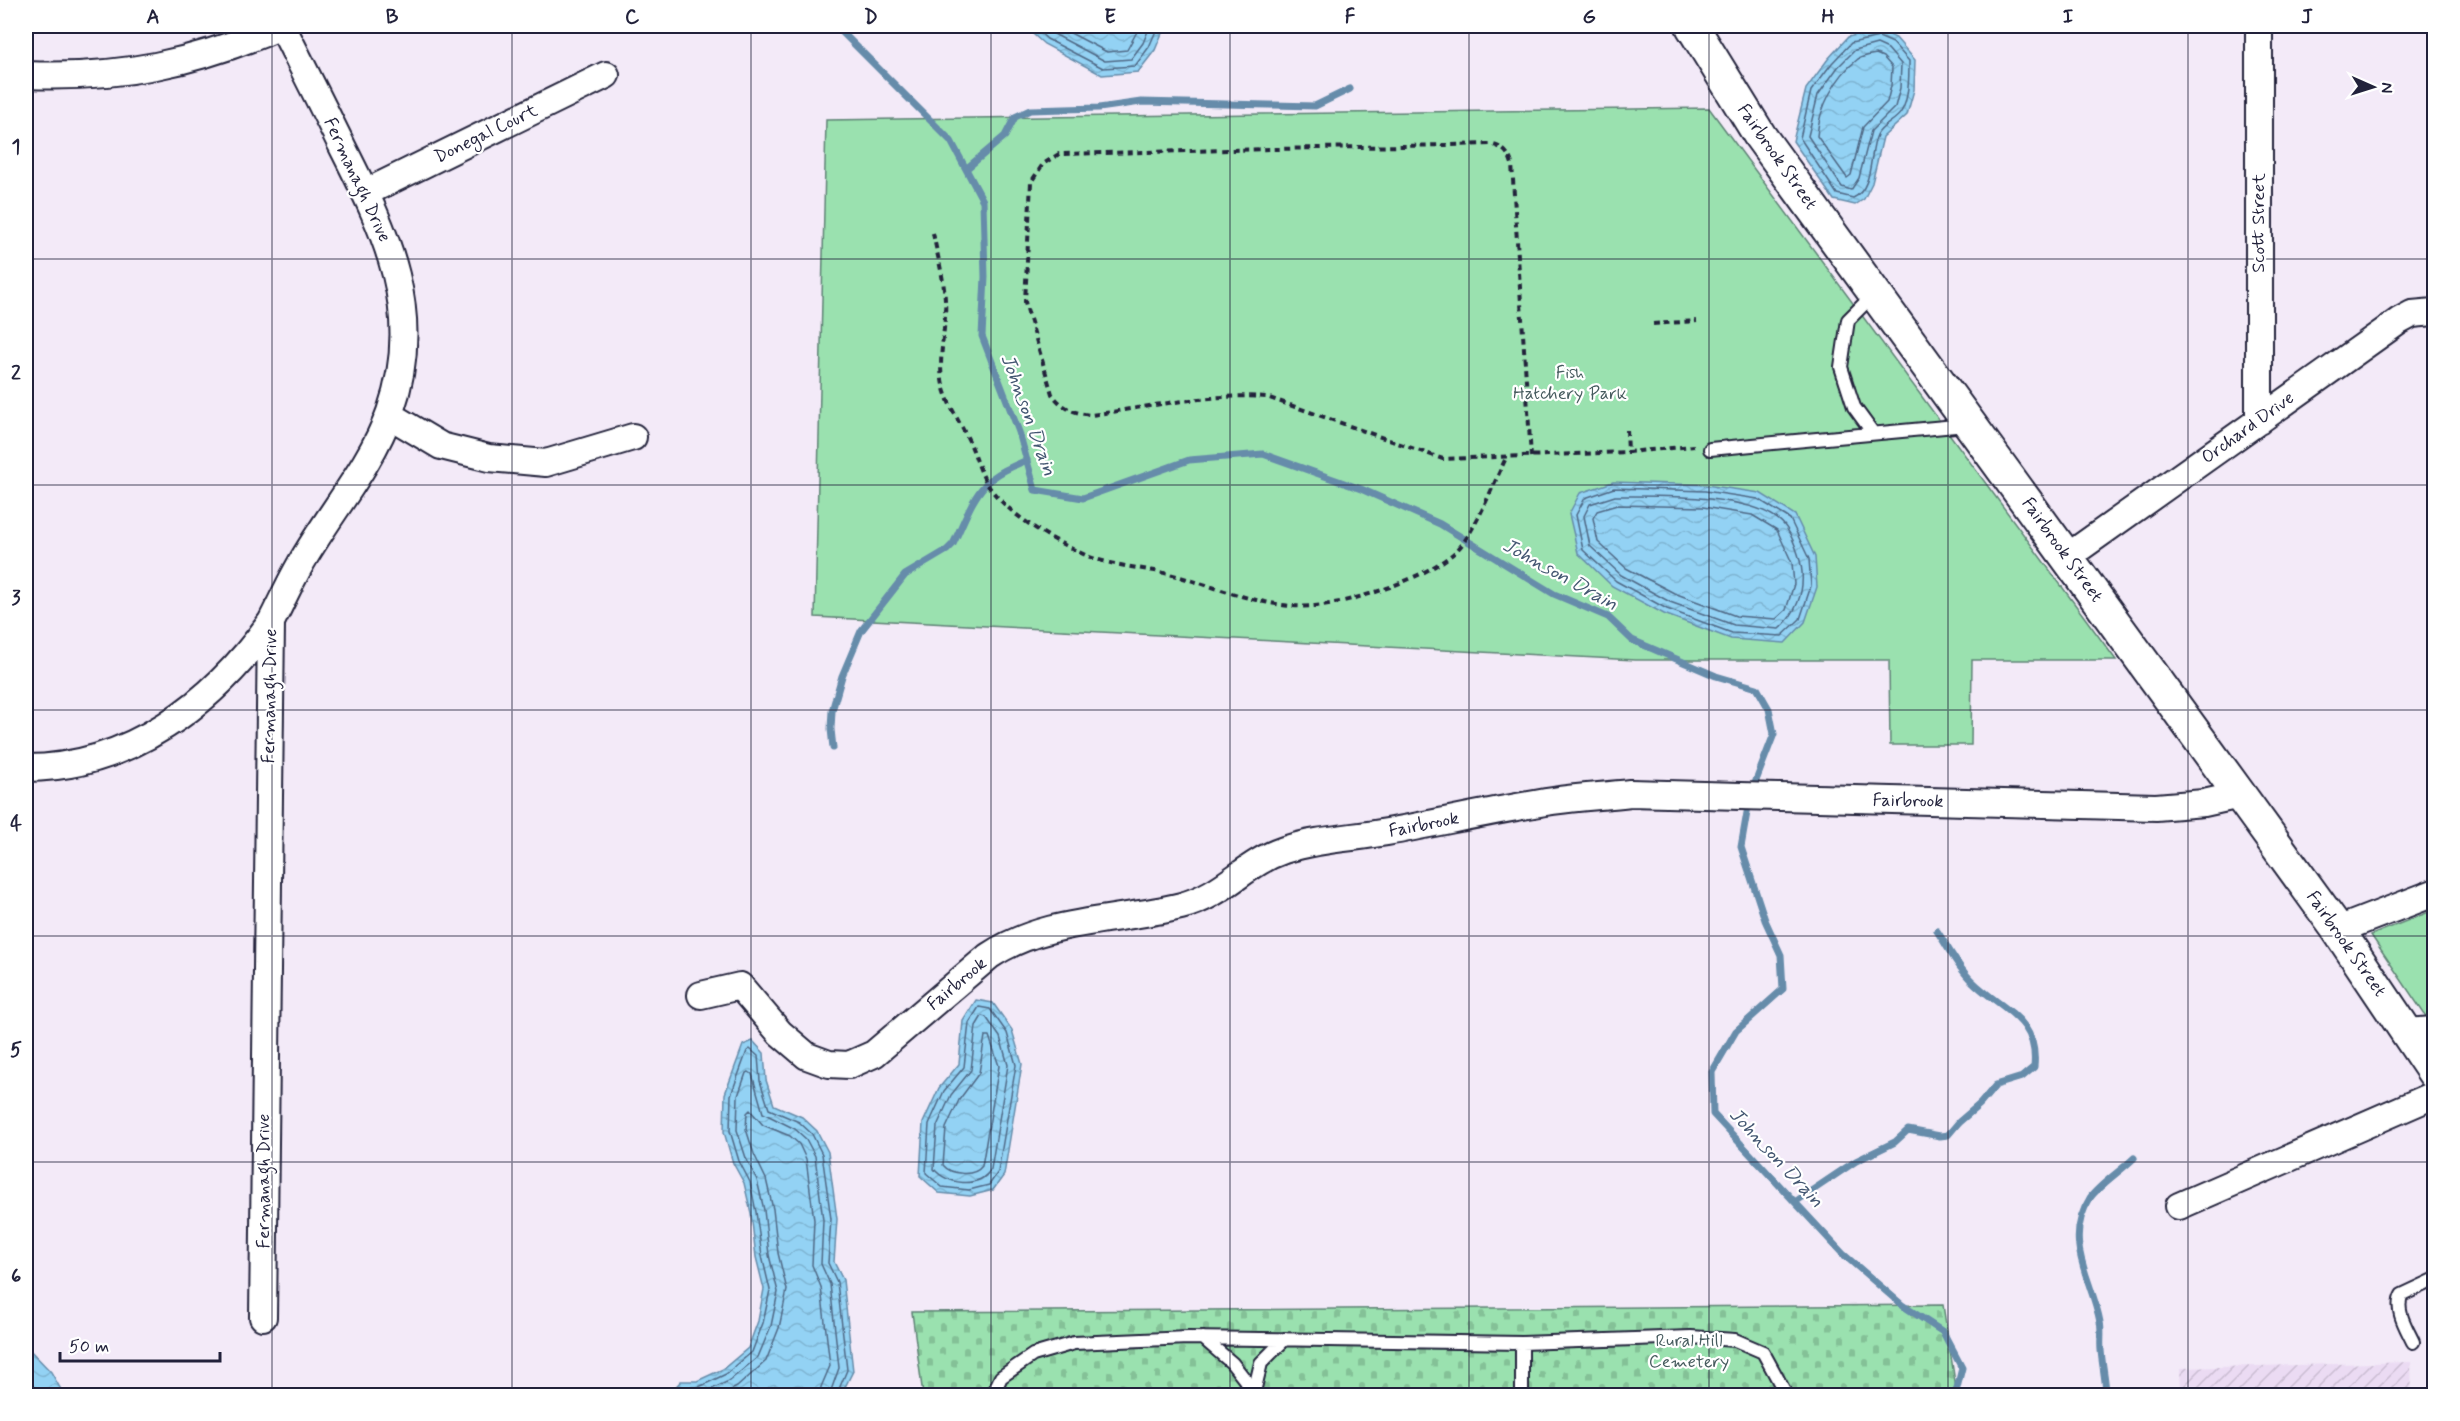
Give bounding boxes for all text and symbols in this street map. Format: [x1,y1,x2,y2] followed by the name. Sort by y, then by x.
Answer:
[146,4,160,31] text: A
[386,4,399,31] text: B
[625,4,640,31] text: C
[864,4,878,31] text: D
[1104,4,1116,31] text: E
[1345,4,1356,31] text: F
[1582,4,1596,31] text: G
[1821,4,1835,31] text: H
[2063,4,2073,31] text: I
[2301,4,2313,31] text: J
[2343,57,2403,117] north arrow
[2376,82,2397,94] text: N
[431,99,542,170] street label: Donegal Court
[1732,99,1823,215] street label: Fairbrook Street
[316,114,396,247] street label: Fermanagh Drive
[12,134,20,161] text: 1
[2247,173,2271,273] street label: Scott Street
[993,350,1063,480] water label: Johnson Drain
[11,360,21,387] text: 2
[1513,361,1627,406] park label: Fish Hatchery Park
[2197,386,2299,470] street label: Orchard Drive
[2016,493,2108,608] street label: Fairbrook Street
[1498,532,1622,618] water label: Johnson Drain
[11,585,21,612] text: 3
[257,628,285,764] street label: Fermanagh Drive
[1872,788,1944,814] street label: Fairbrook
[1387,806,1461,844] street label: Fairbrook
[10,811,22,838] text: 4
[2301,886,2392,1002] street label: Fairbrook Street
[922,952,992,1016] street label: Fairbrook
[10,1037,22,1064] text: 5
[1723,1102,1829,1214] water label: Johnson Drain
[252,1114,278,1248] street label: Fermanagh Drive
[11,1263,21,1290] text: 6
[60,1325,220,1363] scale bar
[1649,1329,1729,1374] park label: Rural Hill Cemetery
[69,1335,109,1359] text: 50 m

